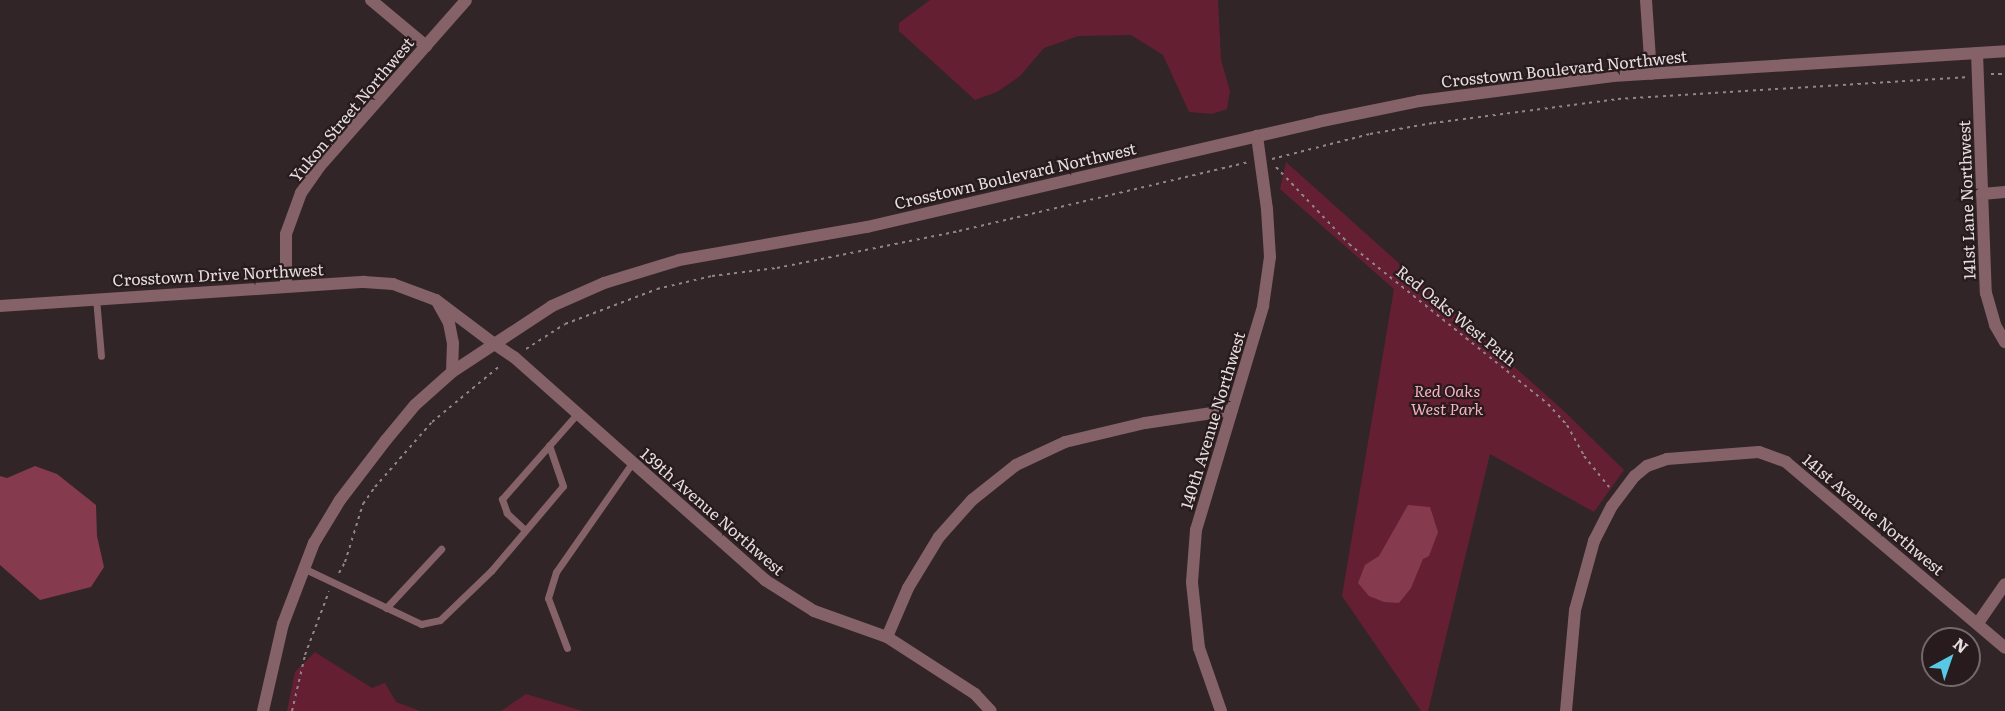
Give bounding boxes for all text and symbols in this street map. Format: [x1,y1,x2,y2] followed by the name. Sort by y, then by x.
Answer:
[285,33,417,185] street label: Yukon Street Northwest
[1440,46,1688,90] street label: Crosstown Boulevard Northwest
[1954,120,1978,280] street label: 141st Lane Northwest
[892,138,1138,212] street label: Crosstown Boulevard Northwest
[112,259,324,289] street label: Crosstown Drive Northwest
[1393,261,1521,369] street label: Red Oaks West Path
[1176,329,1248,511] street label: 140th Avenue Northwest
[1411,380,1483,418] park label: Red Oaks West Park
[637,443,789,579] street label: 139th Avenue Northwest
[1800,449,1948,579] street label: 141st Avenue Northwest
[1921,627,1981,687] north arrow
[1948,631,1974,658] text: N

